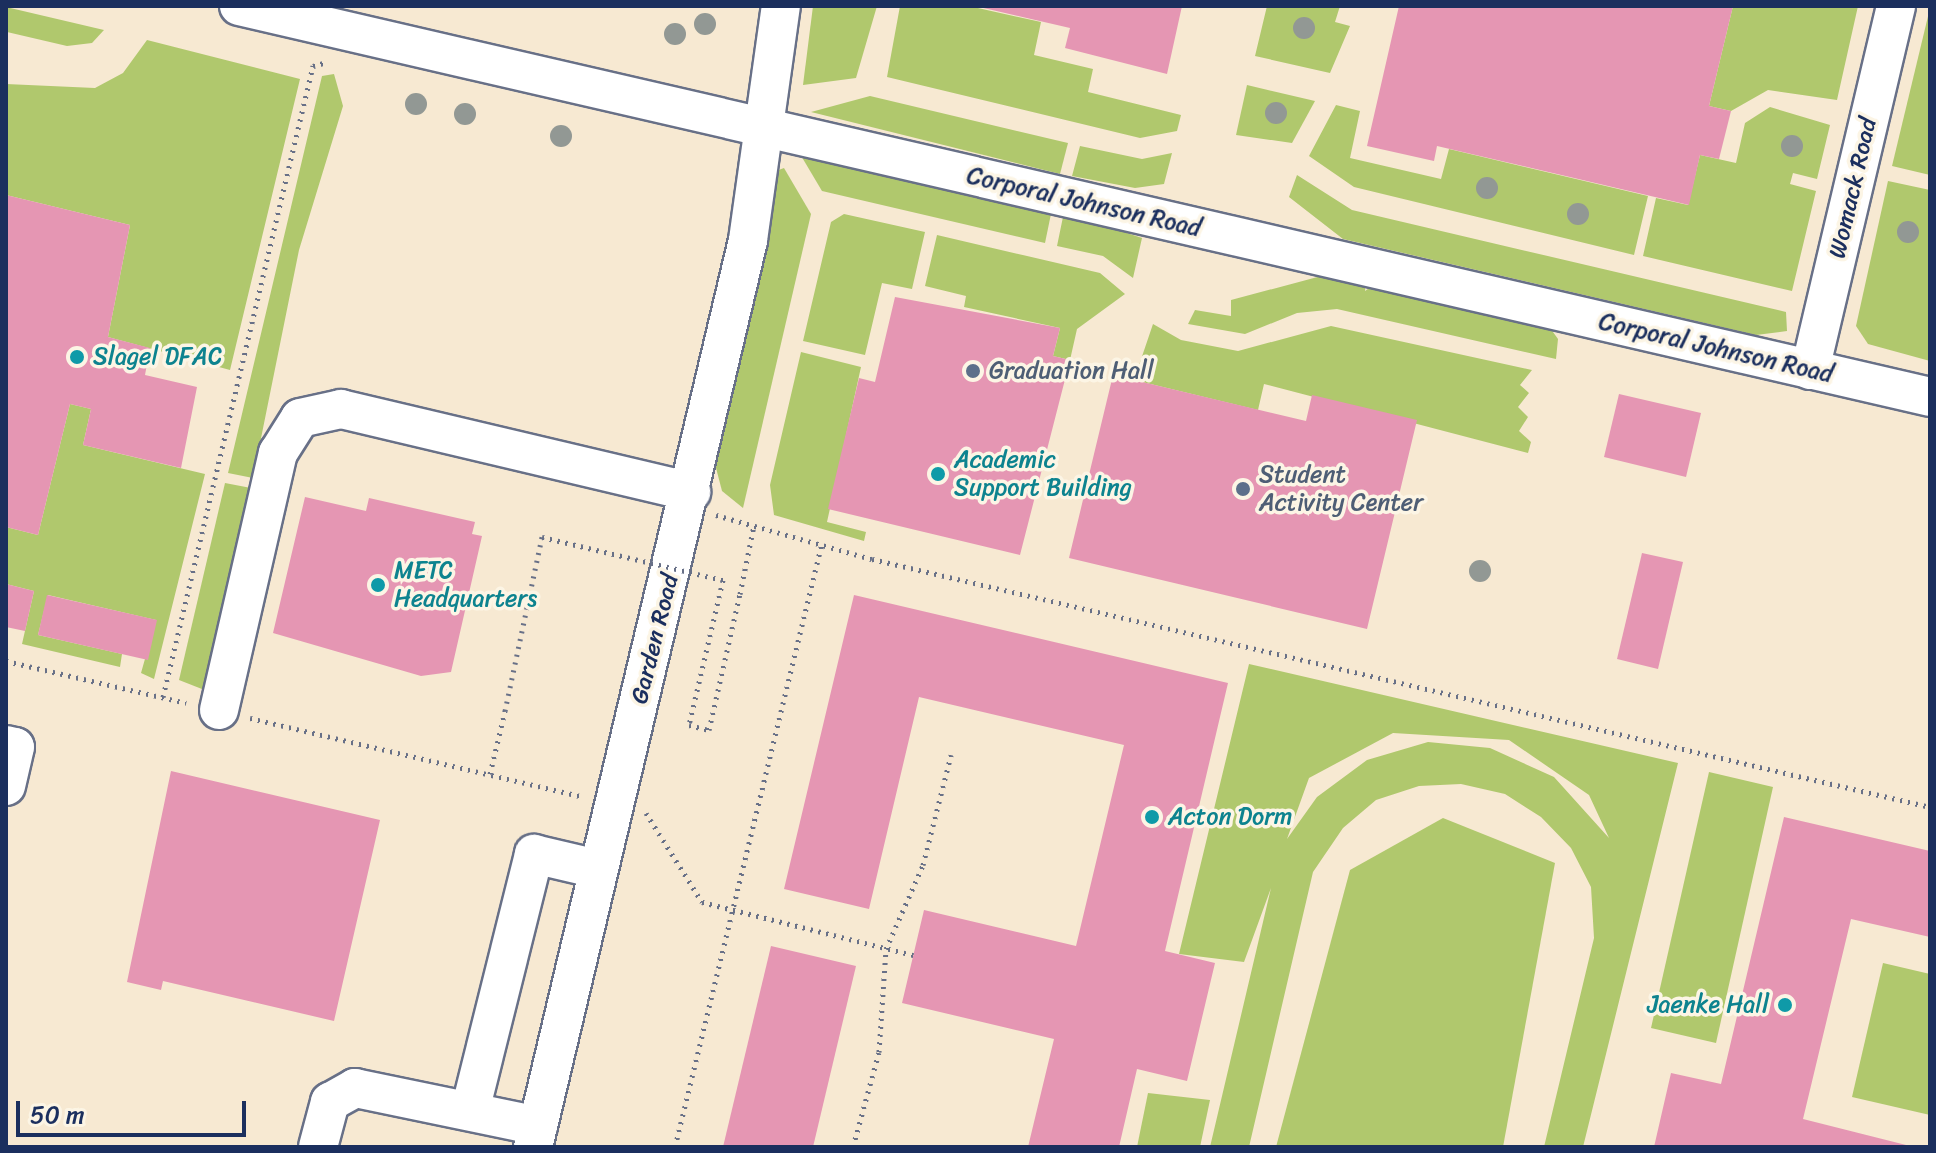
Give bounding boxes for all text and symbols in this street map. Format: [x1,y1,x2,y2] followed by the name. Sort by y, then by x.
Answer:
[1823,115,1883,261] street label: Womack Road
[965,161,1203,243] street label: Corporal Johnson Road
[1597,307,1835,389] street label: Corporal Johnson Road
[93,343,222,371] place label: Slagel DFAC
[68,348,86,366] marker: Slagel DFAC
[989,357,1154,385] place label: Graduation Hall
[964,362,982,380] marker: Graduation Hall
[954,446,1132,502] place label: Academic Support Building
[1259,461,1424,517] place label: Student Activity Center
[929,465,947,483] marker: Academic Support Building
[1234,480,1252,498] marker: Student Activity Center
[394,557,537,613] place label: METC Headquarters
[625,571,685,707] street label: Garden Road
[369,576,387,594] marker: METC Headquarters
[1168,803,1292,831] place label: Acton Dorm
[1143,808,1161,826] marker: Acton Dorm
[1647,991,1769,1019] place label: Jaenke Hall
[1776,996,1794,1014] marker: Jaenke Hall
[20,1085,250,1135] scale bar
[30,1094,85,1136] text: 50 m

